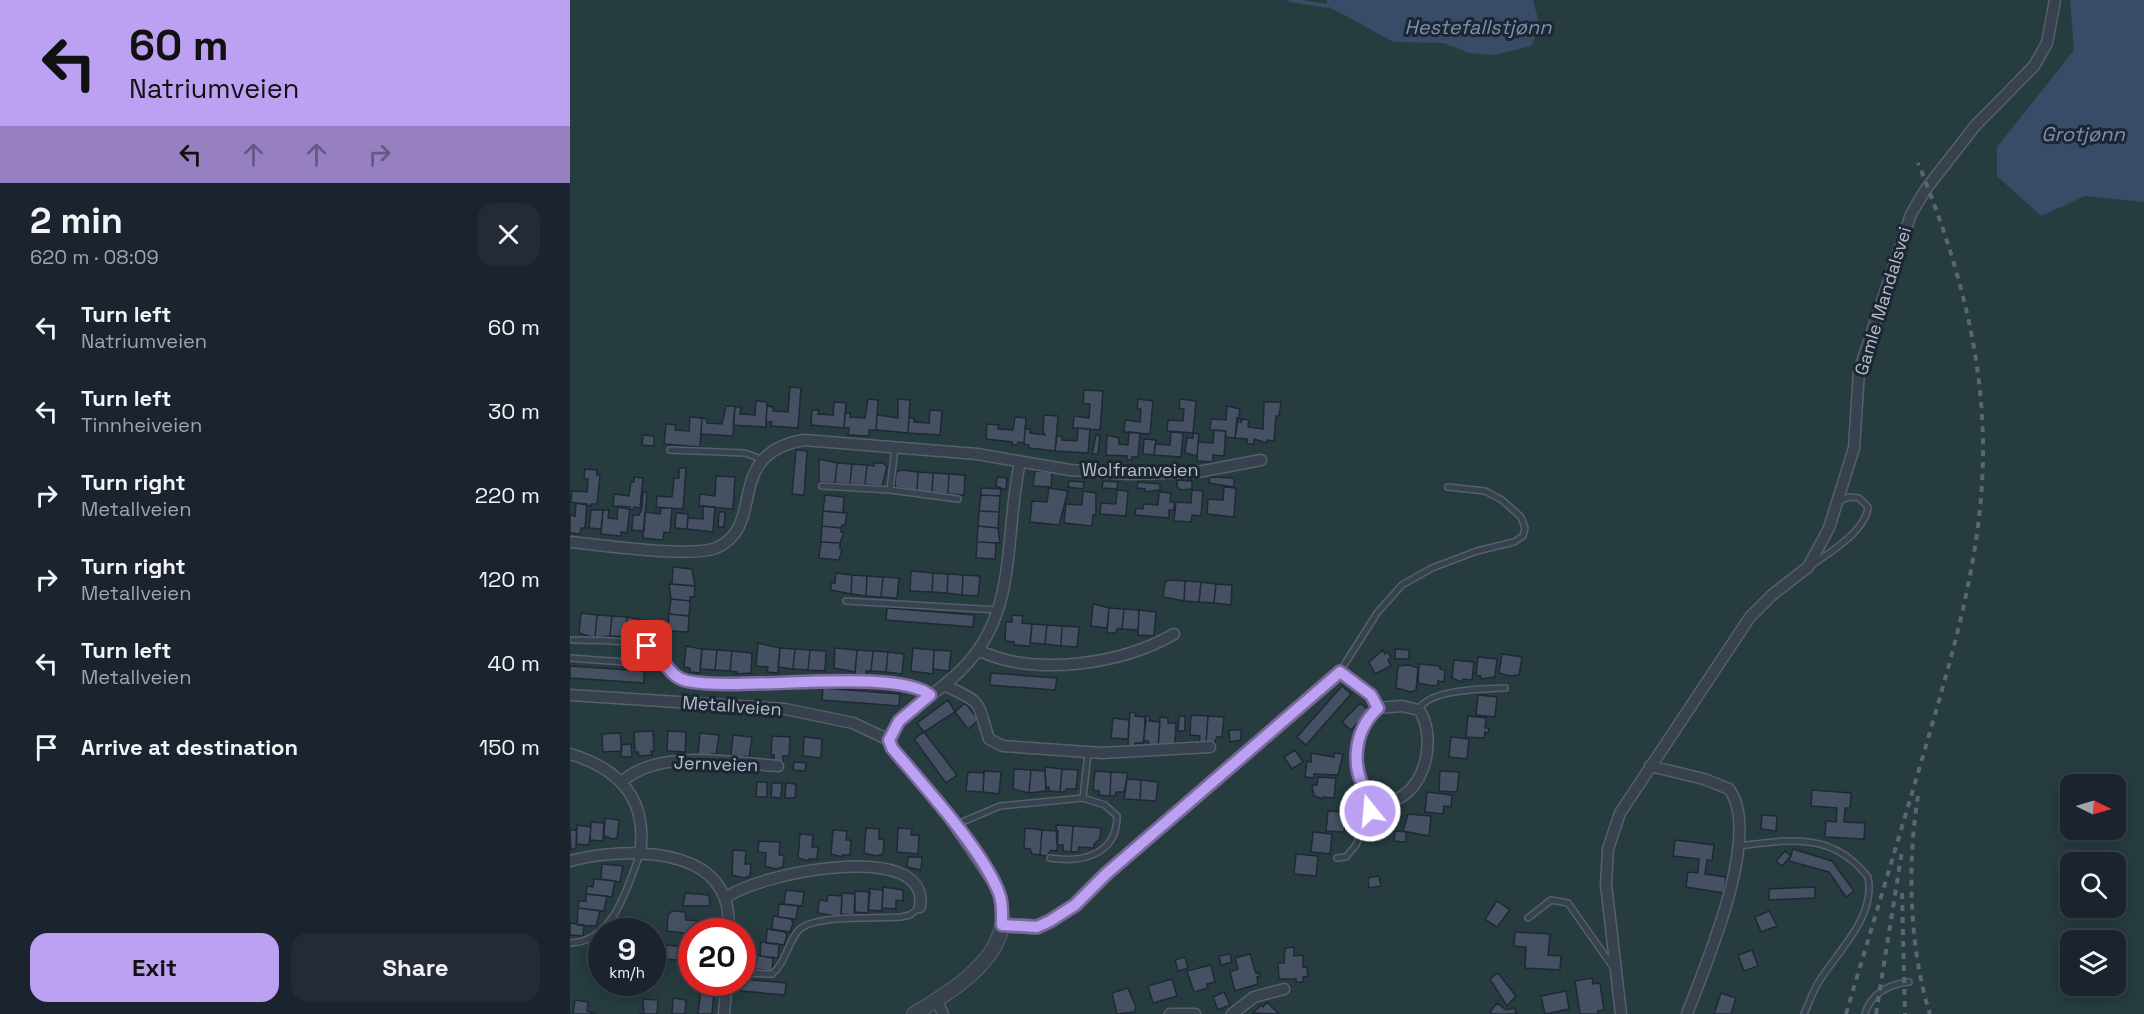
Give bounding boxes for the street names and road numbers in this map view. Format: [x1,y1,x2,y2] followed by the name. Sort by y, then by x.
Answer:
[1849,224,1916,378] street label: Gamle Mandalsvei
[1081,458,1199,481] street label: Wolframveien
[682,691,782,720] street label: Metallveien
[673,751,759,776] street label: Jernveien

